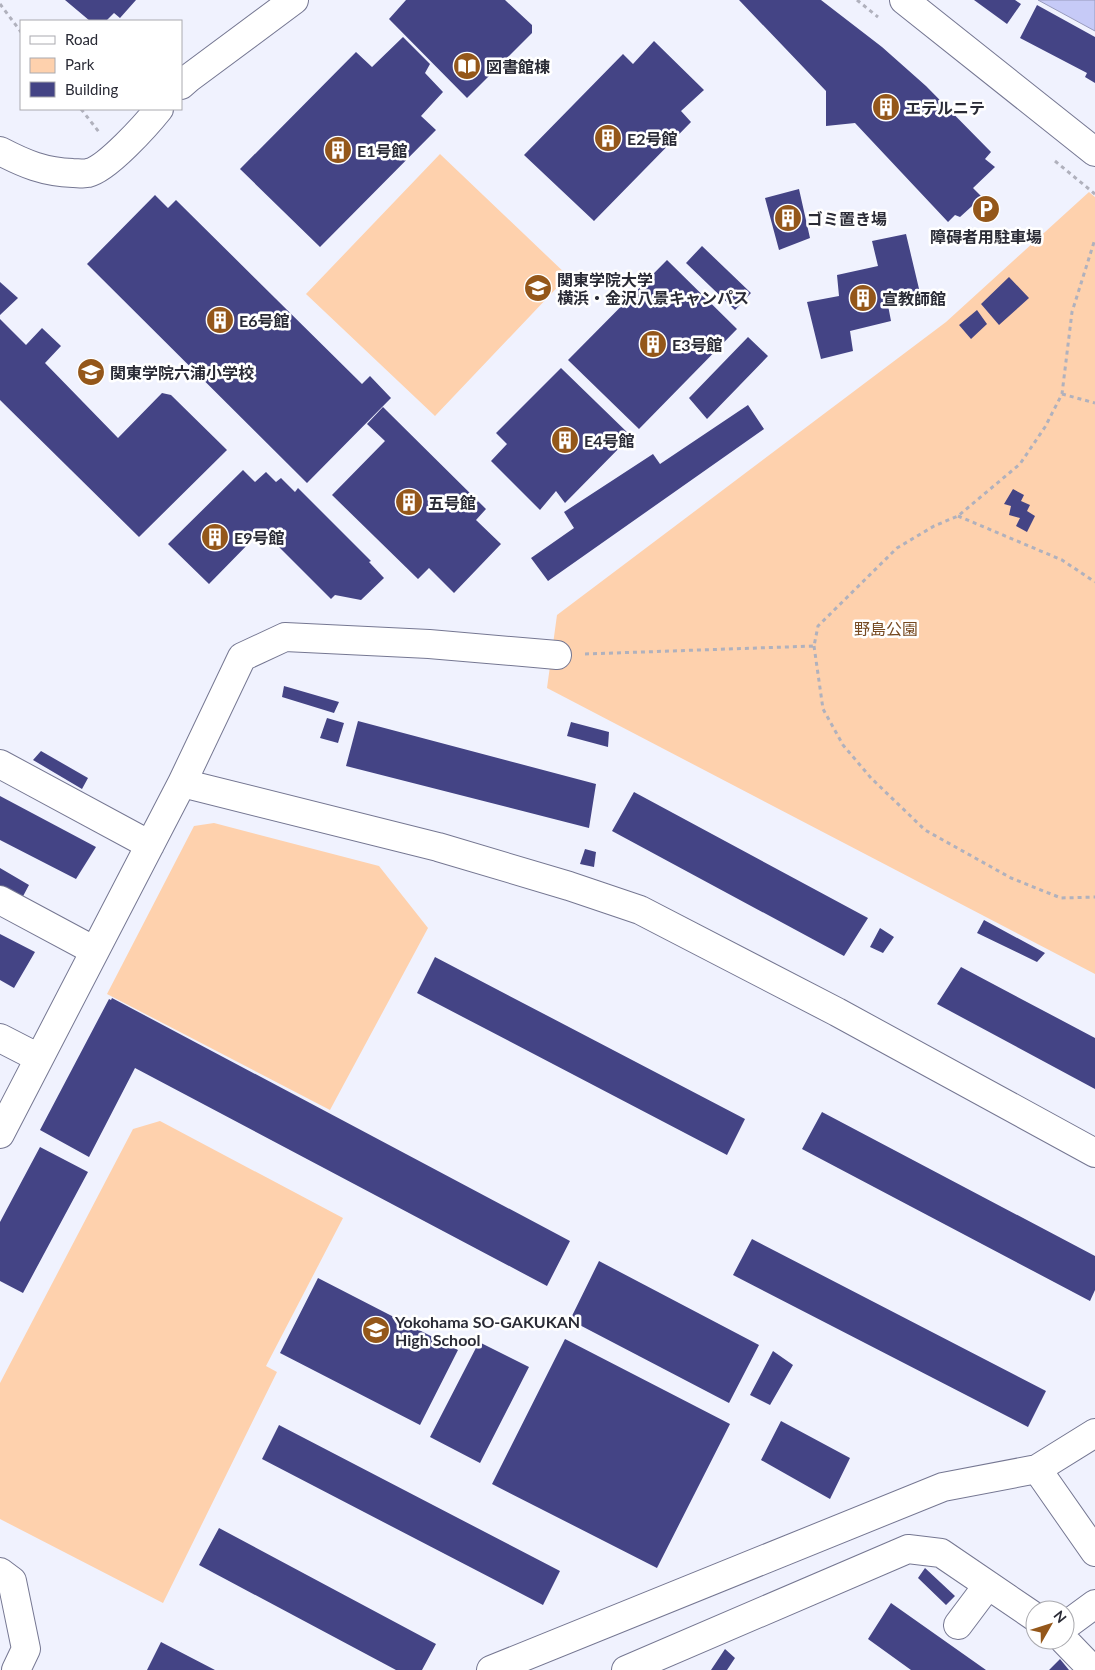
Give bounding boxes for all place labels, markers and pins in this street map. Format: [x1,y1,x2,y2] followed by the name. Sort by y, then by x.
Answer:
[452,51,482,81] library icon: 図書館棟
[486,57,550,76] place label: 図書館棟
[871,92,901,122] building icon: エテルニテ
[905,98,985,117] place label: エテルニテ
[593,123,623,153] building icon: E2号館
[627,129,677,148] place label: E2号館
[323,135,353,165] building icon: E1号館
[357,141,407,160] place label: E1号館
[971,194,1001,224] parking icon: 障碍者用駐車場
[773,203,803,233] building icon: ゴミ置き場
[807,209,887,228] place label: ゴミ置き場
[930,227,1042,246] place label: 障碍者用駐車場
[557,270,749,307] place label: 関東学院大学 横浜・金沢八景キャンパス
[523,273,553,303] school or university icon: 関東学院大学 横浜・金沢八景キャンパス
[848,283,878,313] building icon: 宣教師館
[882,289,946,308] place label: 宣教師館
[205,305,235,335] building icon: E6号館
[239,311,289,330] place label: E6号館
[638,329,668,359] building icon: E3号館
[672,335,722,354] place label: E3号館
[76,357,106,387] school or university icon: 関東学院六浦小学校
[110,363,254,382] place label: 関東学院六浦小学校
[550,425,580,455] building icon: E4号館
[584,431,634,450] place label: E4号館
[394,487,424,517] building icon: 五号館
[428,493,476,512] place label: 五号館
[200,522,230,552] building icon: E9号館
[234,528,284,547] place label: E9号館
[394,1312,580,1349] place label: Yokohama SO-GAKUKAN High School
[361,1315,391,1345] school or university icon: Yokohama SO-GAKUKAN High School

